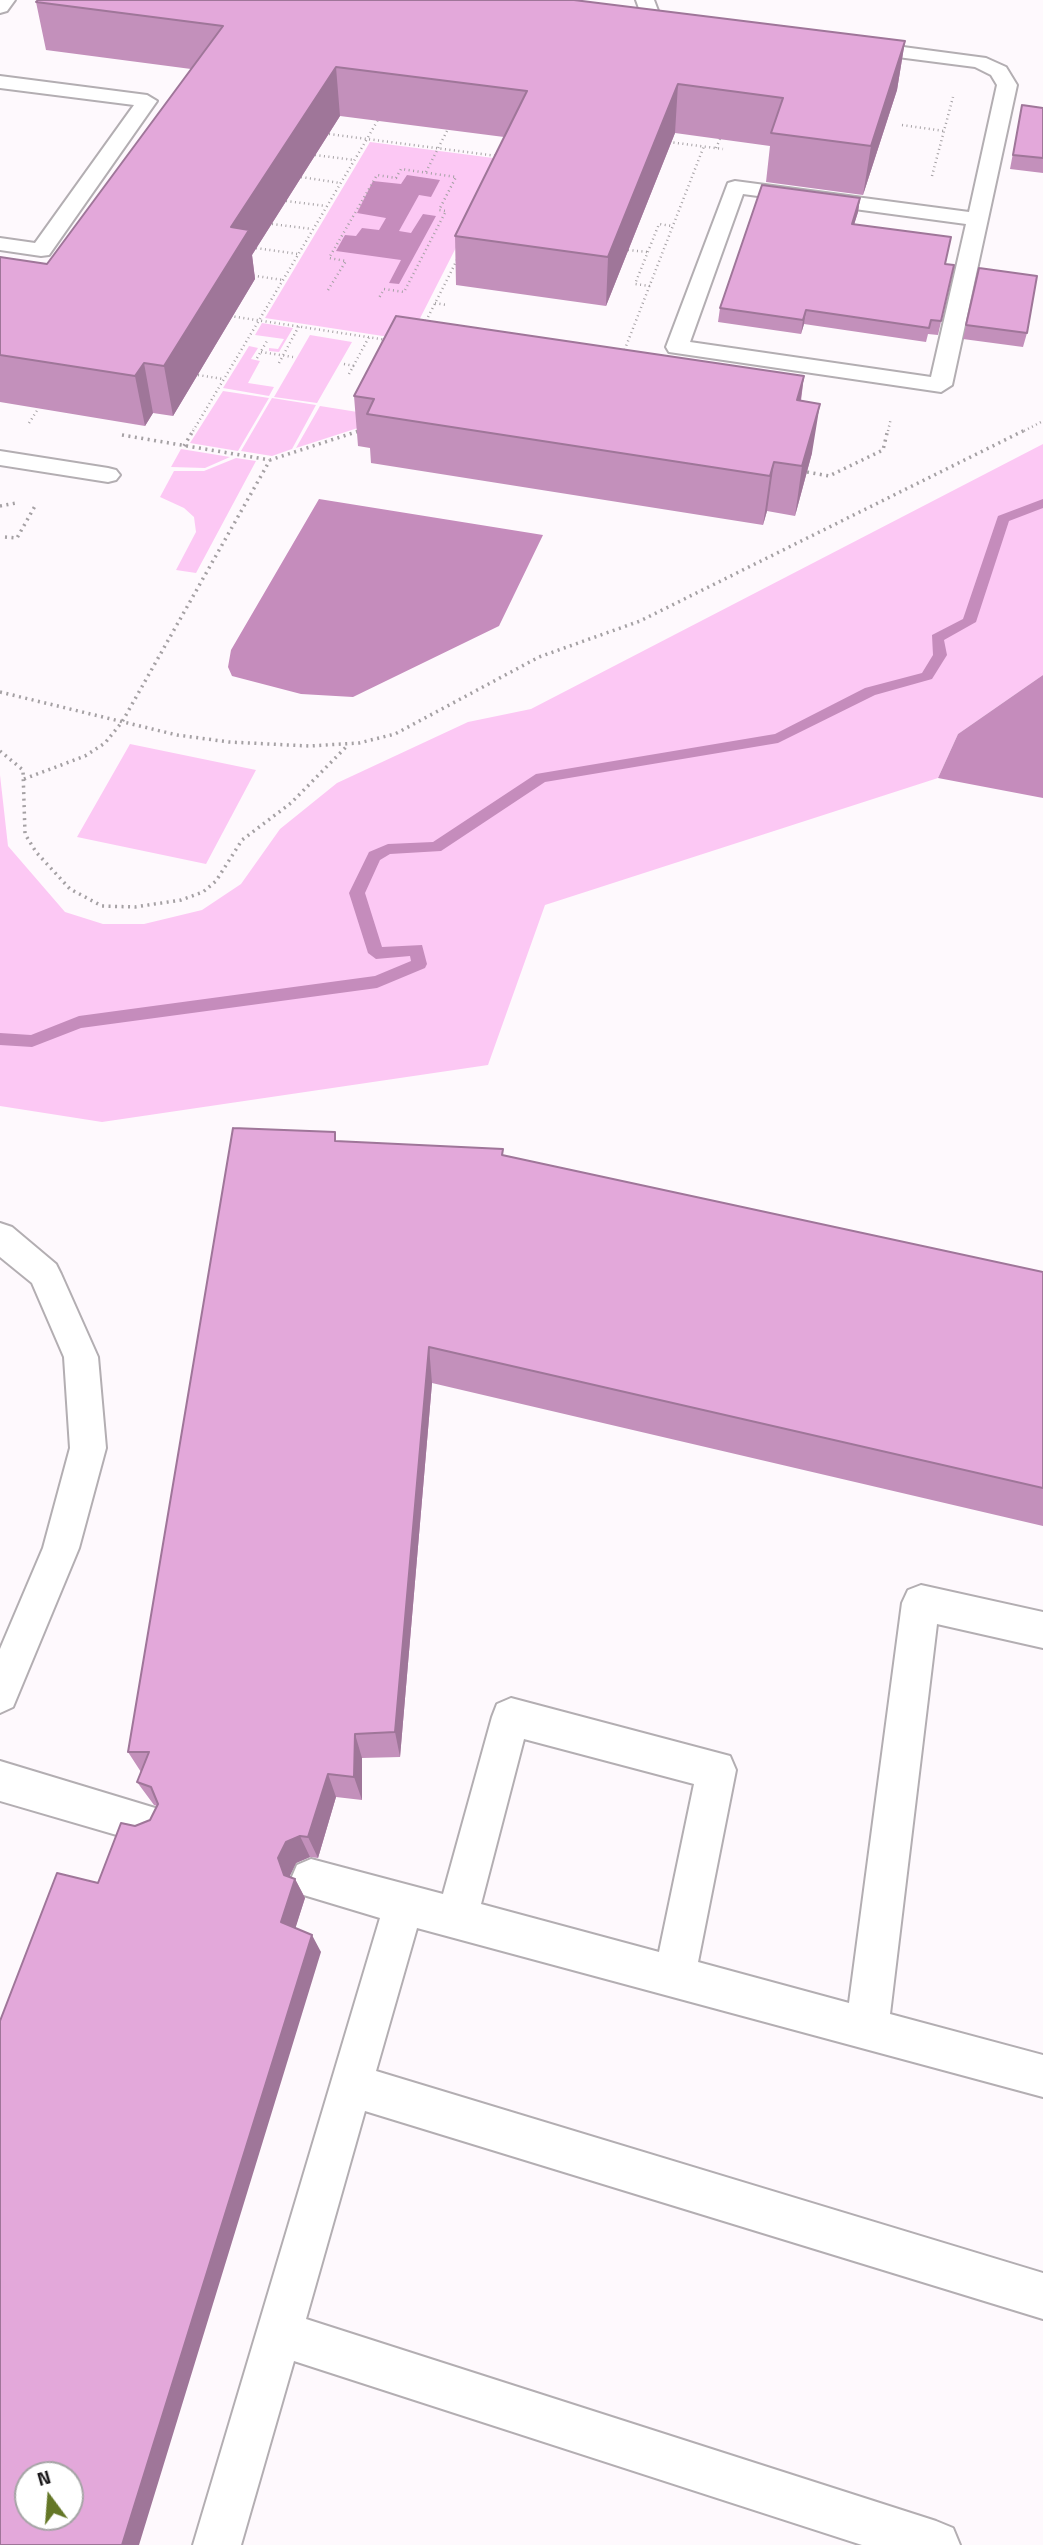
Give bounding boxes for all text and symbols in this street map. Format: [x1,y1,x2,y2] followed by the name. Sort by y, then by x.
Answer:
[14,2461,84,2531] north arrow
[33,2462,54,2493] text: N

